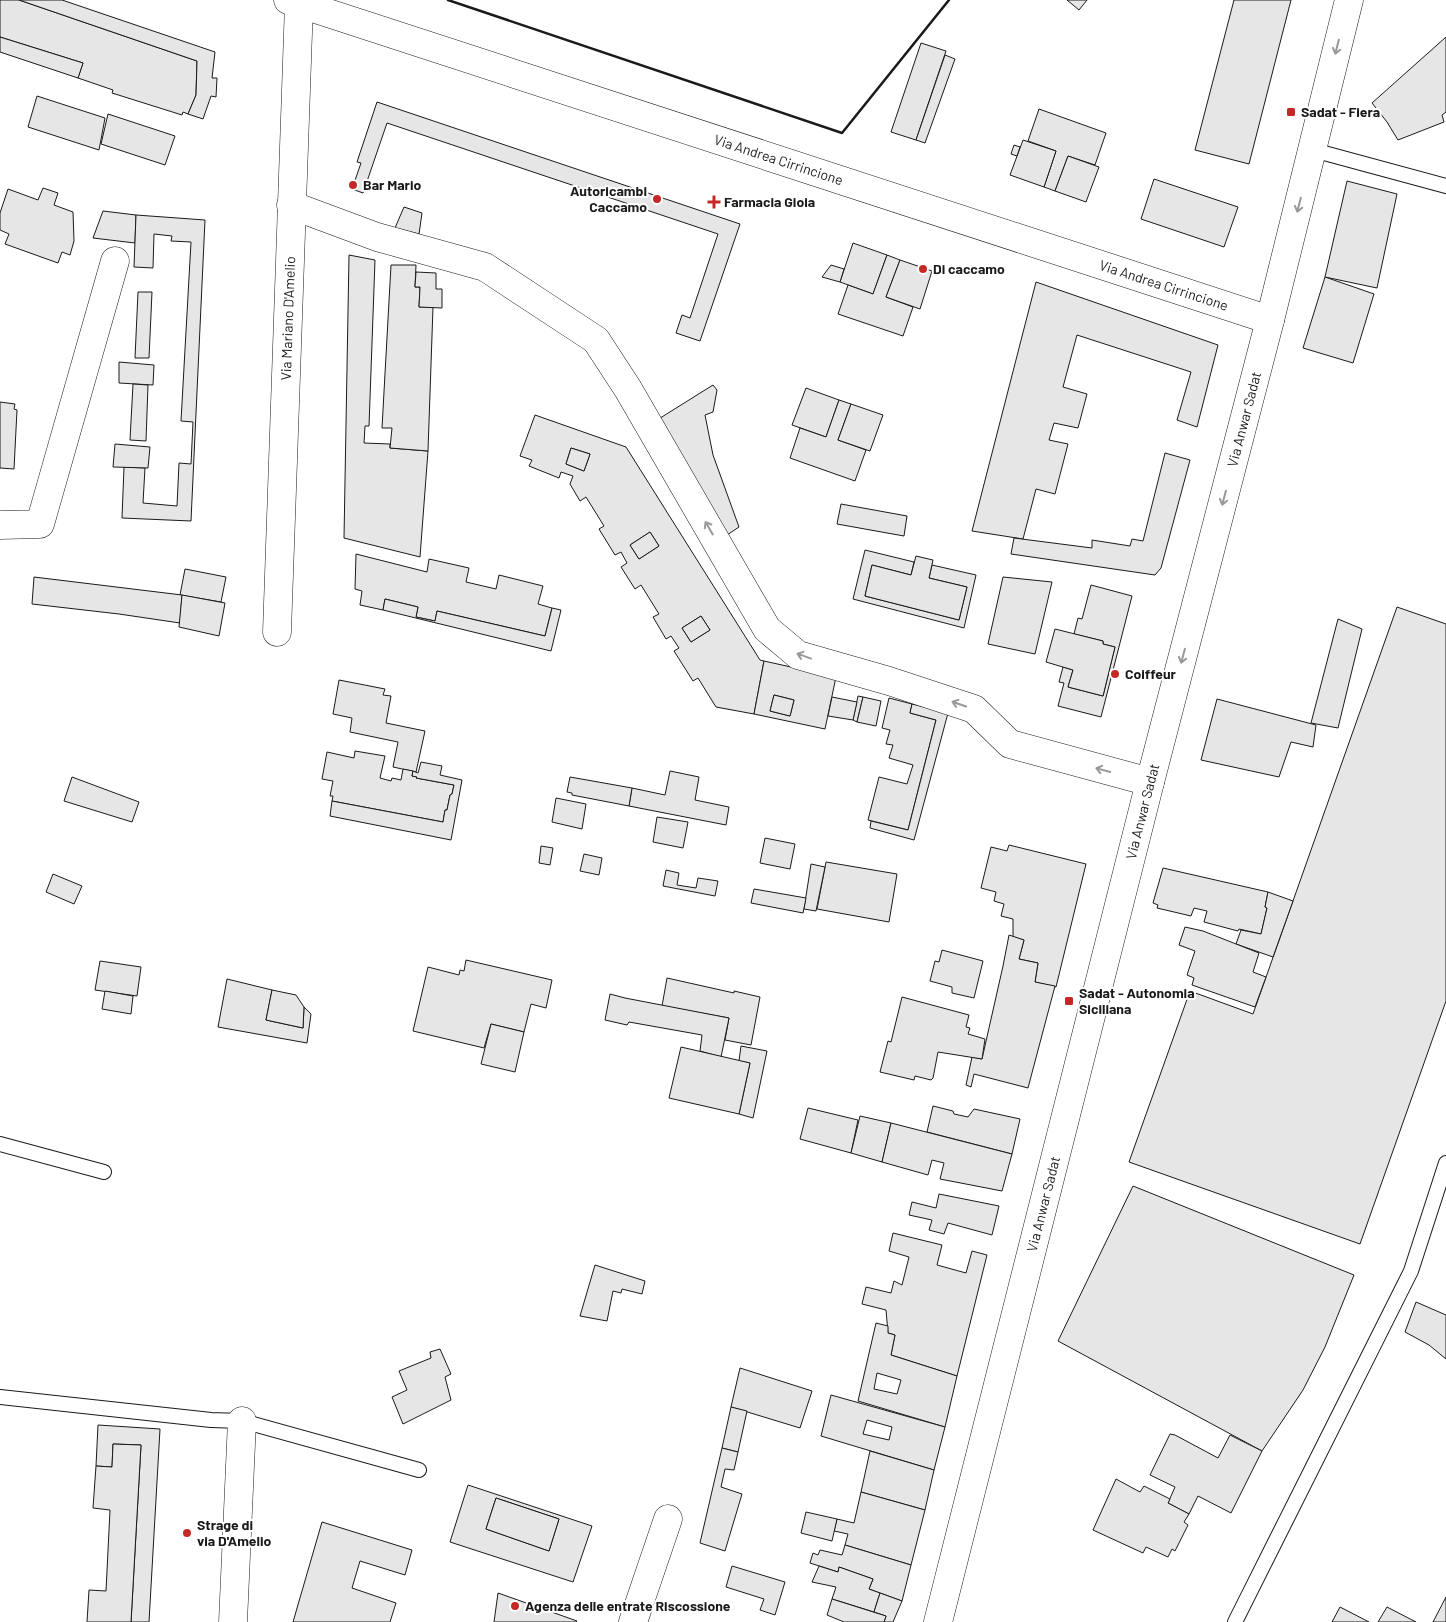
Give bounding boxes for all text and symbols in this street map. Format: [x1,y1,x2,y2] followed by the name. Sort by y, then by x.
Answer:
[1332,39,1342,55] one-way arrow
[1301,103,1380,120] place label: Sadat - Fiera
[1285,106,1297,118] marker: Sadat - Fiera
[712,130,845,188] street label: Via Andrea Cirrincione
[363,176,422,193] place label: Bar Mario
[347,179,359,191] marker: Bar Mario
[570,182,647,215] place label: Autoricambi Caccamo
[651,193,663,205] marker: Autoricambi Caccamo
[724,193,815,210] place label: Farmacia Gioia
[708,196,720,208] marker: Farmacia Gioia
[1293,197,1303,213] one-way arrow
[277,256,298,381] street label: Via Mariano D'Amelio
[1097,256,1230,314] street label: Via Andrea Cirrincione
[933,260,1005,277] place label: Di caccamo
[917,263,929,275] marker: Di caccamo
[1223,370,1264,469] street label: Via Anwar Sadat
[1218,490,1228,506] one-way arrow
[703,522,713,536] one-way arrow
[1178,647,1187,663] one-way arrow
[797,651,812,660] one-way arrow
[1125,665,1177,682] place label: Coiffeur
[1109,668,1121,680] marker: Coiffeur
[952,699,967,708] one-way arrow
[1122,762,1162,861] street label: Via Anwar Sadat
[1095,764,1111,774] one-way arrow
[1079,984,1195,1017] place label: Sadat - Autonomia Siciliana
[1063,995,1075,1007] marker: Sadat - Autonomia Siciliana
[1023,1154,1063,1254] street label: Via Anwar Sadat
[197,1516,271,1549] place label: Strage di via D'Amelio
[181,1527,193,1539] marker: Strage di via D'Amelio
[525,1597,731,1614] place label: Agenza delle entrate Riscossione
[509,1600,521,1612] marker: Agenza delle entrate Riscossione

